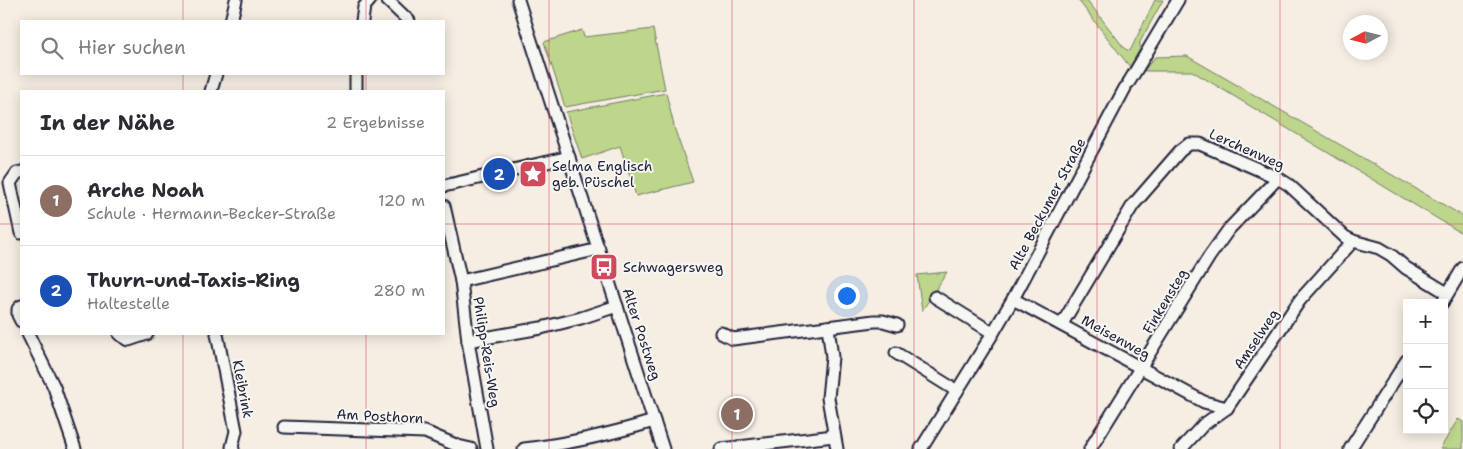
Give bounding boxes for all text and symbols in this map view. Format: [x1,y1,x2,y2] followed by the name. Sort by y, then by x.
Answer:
[1343,15,1388,60] north arrow
[20,20,445,75] search box
[38,34,66,62] icon: search
[78,35,186,60] text: Hier suchen
[40,109,175,137] text: In der Nähe
[326,112,425,133] text: 2 Ergebnisse
[1206,124,1288,174] street label: Lerchenweg
[1005,135,1090,273] street label: Alte Beckumer Straße
[483,155,515,193] pin: 2
[552,157,653,191] place label: Selma Englisch geb. Püschel
[518,159,548,189] place icon: Selma Englisch geb. Püschel
[87,178,204,203] text: Arche Noah
[52,190,60,211] text: 1
[378,190,425,211] text: 120 m
[87,203,336,224] text: Schule · Hermann-Becker-Straße
[589,252,619,282] bus stop icon: Schwagersweg
[623,258,723,276] place label: Schwagersweg
[1139,265,1191,337] street label: Finkensteg
[87,268,300,293] text: Thurn-und-Taxis-Ring
[50,280,62,301] text: 2
[373,280,425,301] text: 280 m
[834,283,860,309] your location
[619,286,665,382] street label: Alter Postweg
[87,293,170,314] text: Haltestelle
[469,295,505,409] street label: Philipp-Reis-Weg
[1403,299,1448,434] map controls
[1403,299,1448,344] button: +
[1229,305,1283,373] street label: Amselweg
[1078,311,1154,363] street label: Meisenweg
[1403,344,1448,389] button: −
[229,358,257,420] street label: Kleibrink
[1403,389,1448,434] button: locate
[721,395,753,433] pin: 1
[336,405,424,427] street label: Am Posthorn

